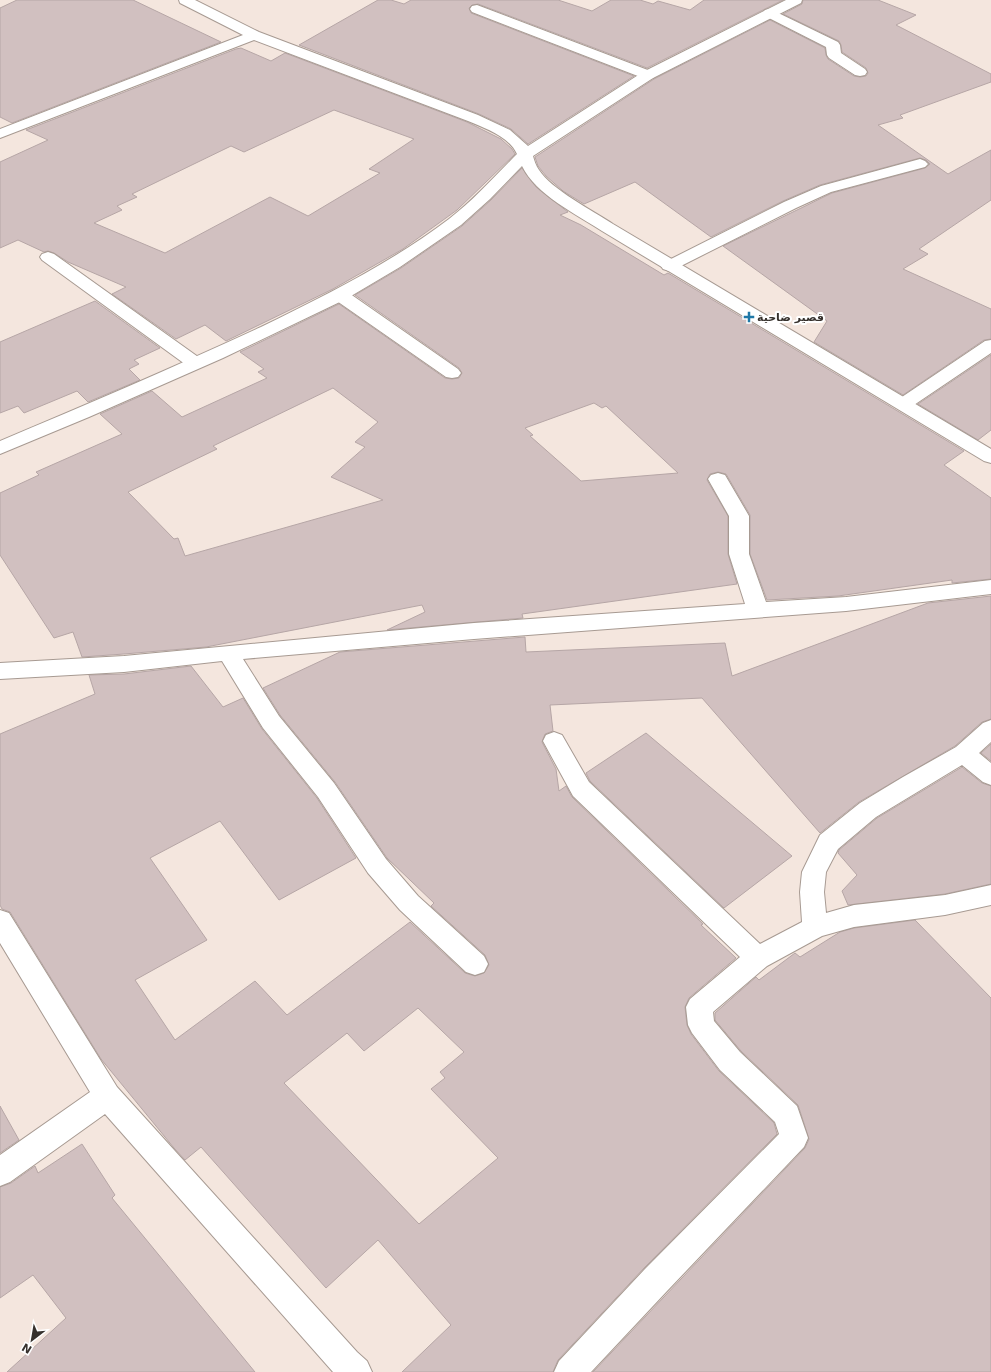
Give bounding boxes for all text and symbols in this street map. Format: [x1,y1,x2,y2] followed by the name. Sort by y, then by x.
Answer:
[757,311,824,324] place label: قصير ضاحية
[744,312,754,322] marker: قصير ضاحية
[12,1320,52,1360] north arrow
[20,1340,34,1356] text: N

